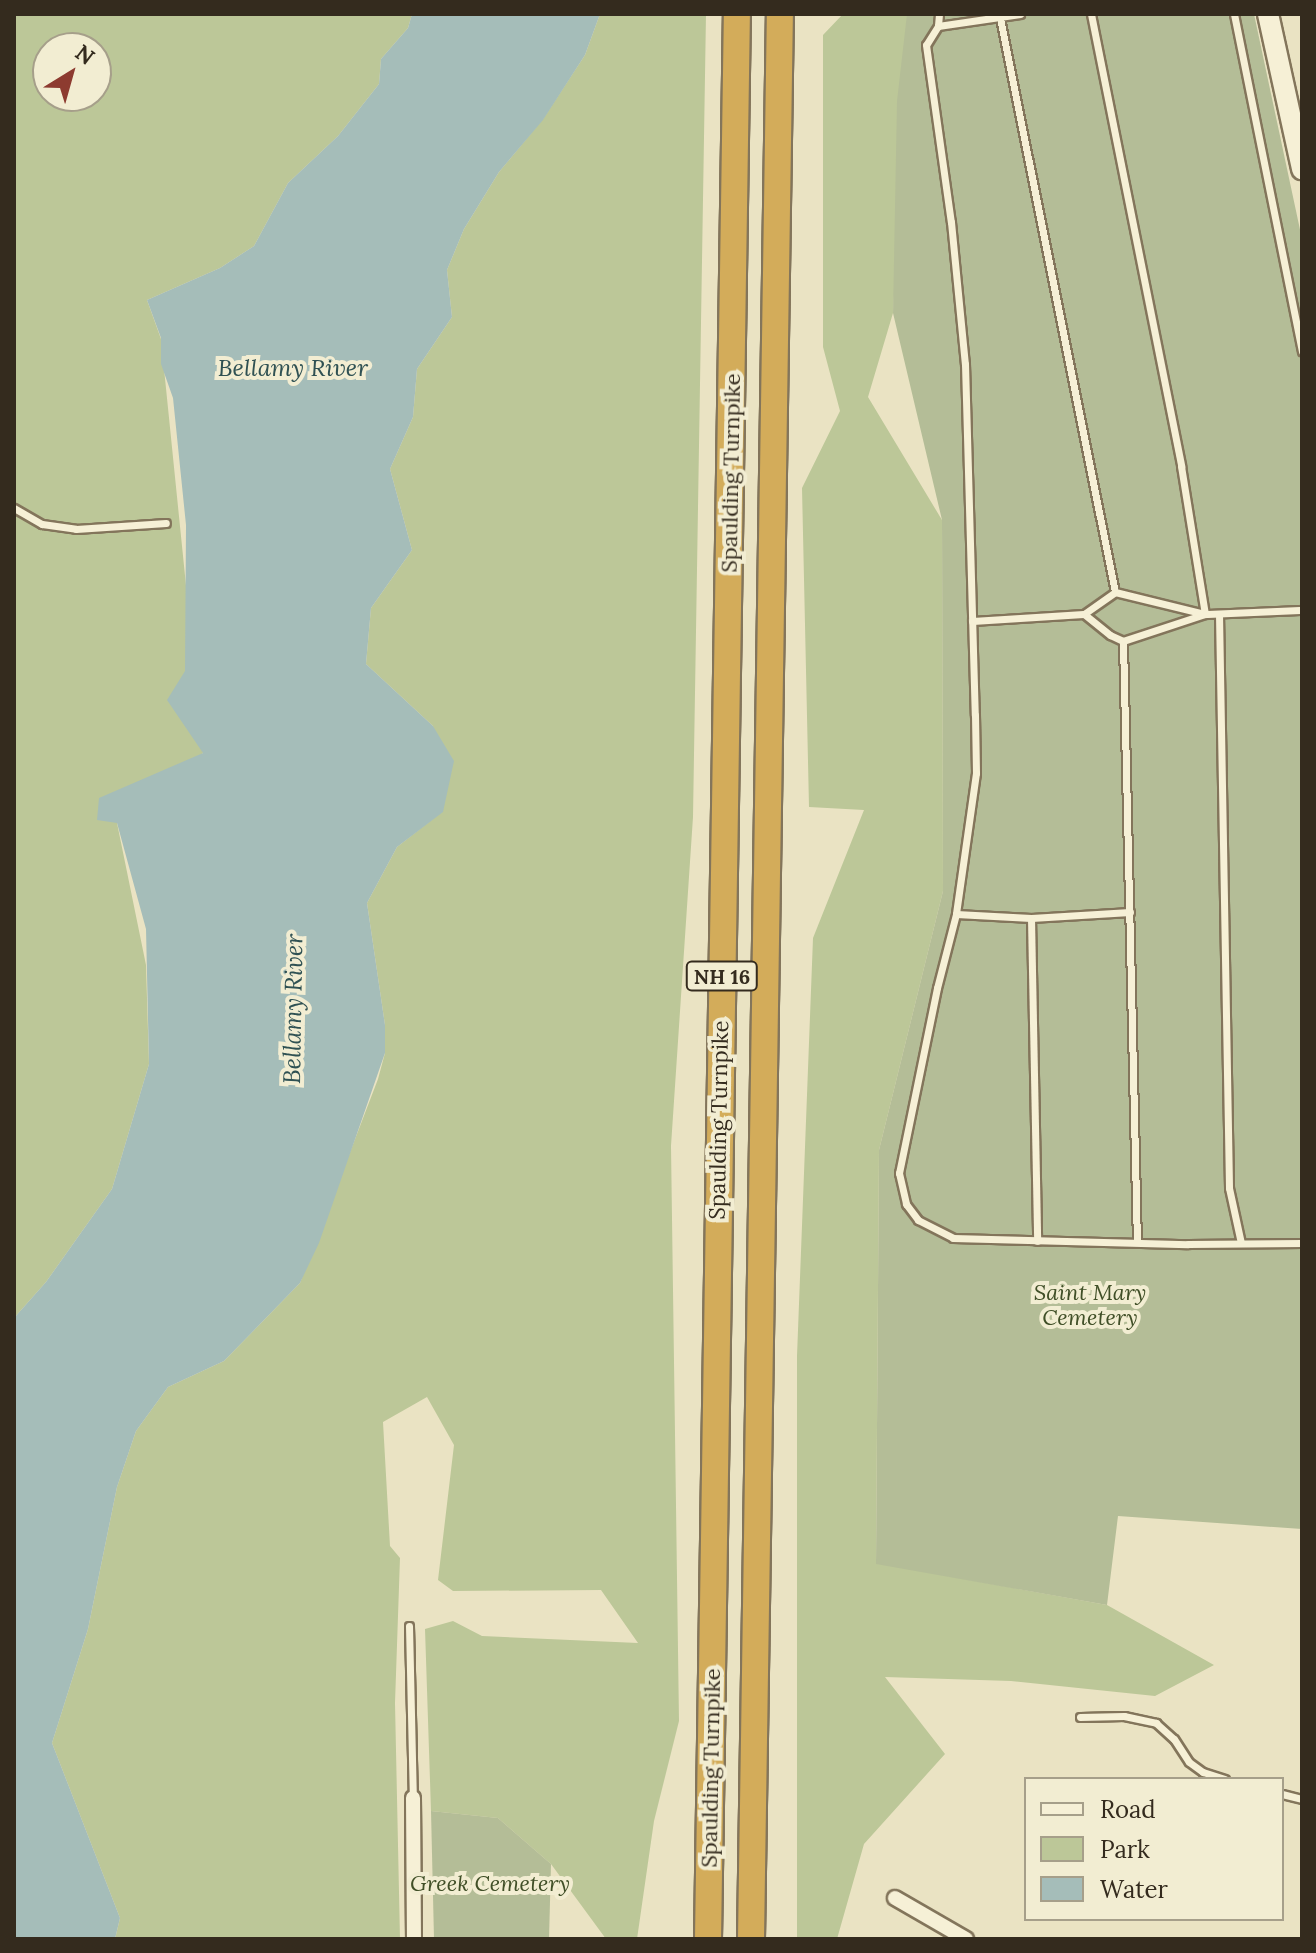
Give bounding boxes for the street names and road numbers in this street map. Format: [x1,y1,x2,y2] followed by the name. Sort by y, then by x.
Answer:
[716,373,746,573] street label: Spaulding Turnpike
[684,960,760,992] road number: NH 16
[704,1020,734,1220] street label: Spaulding Turnpike
[696,1668,726,1868] street label: Spaulding Turnpike

